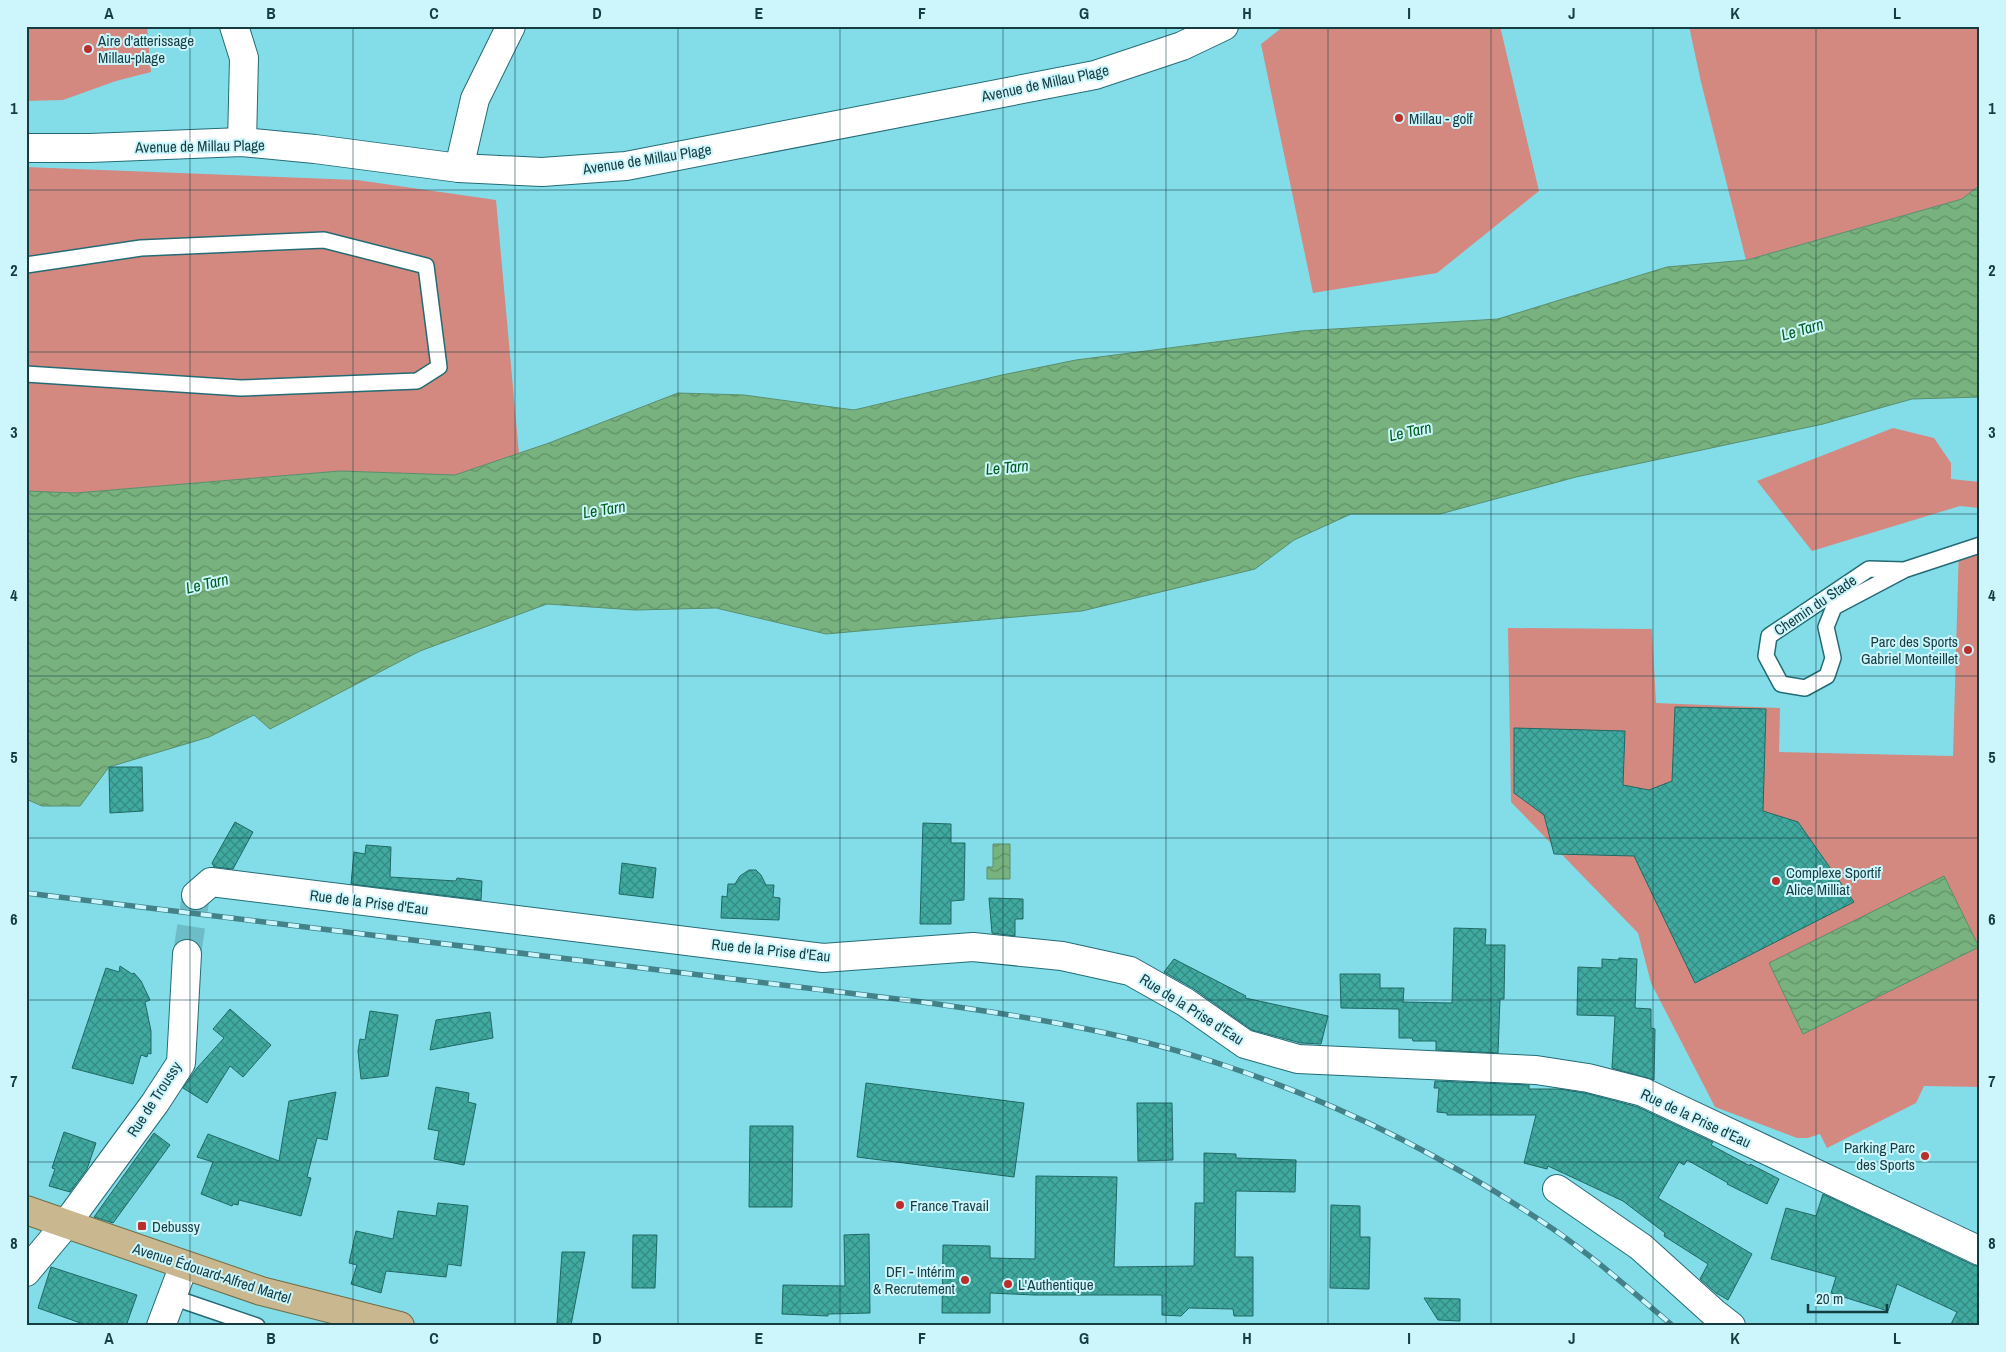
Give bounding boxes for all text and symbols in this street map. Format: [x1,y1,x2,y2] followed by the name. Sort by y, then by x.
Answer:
[104,2,114,24] text: A
[266,2,276,24] text: B
[429,2,439,24] text: C
[592,2,602,24] text: D
[755,2,764,24] text: E
[918,2,926,24] text: F
[1079,2,1089,24] text: G
[1242,2,1252,24] text: H
[1407,2,1411,24] text: I
[1568,2,1576,24] text: J
[1730,2,1740,24] text: K
[1893,2,1901,24] text: L
[97,30,194,68] place label: Aire d'atterissage Millau-plage
[82,43,94,55] marker: Aire d'atterissage Millau-plage
[978,59,1111,107] street label: Avenue de Millau Plage
[10,97,18,119] text: 1
[1988,97,1996,119] text: 1
[1409,108,1473,129] place label: Millau - golf
[1393,112,1405,124] marker: Millau - golf
[134,134,265,158] street label: Avenue de Millau Plage
[580,138,713,180] street label: Avenue de Millau Plage
[10,259,18,281] text: 2
[1988,259,1996,281] text: 2
[1778,312,1826,346] water label: Le Tarn
[1387,416,1433,446] water label: Le Tarn
[10,421,18,443] text: 3
[1988,421,1996,443] text: 3
[985,454,1029,480] water label: Le Tarn
[581,495,627,523] water label: Le Tarn
[184,567,230,599] water label: Le Tarn
[1769,569,1861,640] street label: Chemin du Stade
[10,584,18,606] text: 4
[1988,584,1996,606] text: 4
[1861,631,1959,669] place label: Parc des Sports Gabriel Monteillet
[1962,644,1974,656] marker: Parc des Sports Gabriel Monteillet
[10,746,18,768] text: 5
[1988,746,1996,768] text: 5
[1785,862,1882,900] place label: Complexe Sportif Alice Milliat
[1770,875,1782,887] marker: Complexe Sportif Alice Milliat
[309,884,429,920] street label: Rue de la Prise d'Eau
[10,908,18,930] text: 6
[1988,908,1996,930] text: 6
[711,933,831,967] street label: Rue de la Prise d'Eau
[1136,968,1248,1050] street label: Rue de la Prise d'Eau
[122,1056,187,1141] street label: Rue de Troussy
[10,1070,18,1092] text: 7
[1988,1070,1996,1092] text: 7
[1638,1083,1754,1153] street label: Rue de la Prise d'Eau
[1844,1137,1915,1175] place label: Parking Parc des Sports
[1919,1150,1931,1162] marker: Parking Parc des Sports
[910,1195,989,1216] place label: France Travail
[894,1199,906,1211] marker: France Travail
[152,1216,201,1237] place label: Debussy
[136,1220,148,1232] marker: Debussy
[10,1232,18,1254] text: 8
[1988,1232,1996,1254] text: 8
[129,1237,294,1309] street label: Avenue Édouard-Alfred Martel
[873,1261,956,1299] place label: DFI - Intérim & Recrutement
[959,1274,971,1286] marker: DFI - Intérim & Recrutement
[1018,1274,1094,1295] place label: L'Authentique
[1002,1278,1014,1290] marker: L'Authentique
[1808,1282,1887,1314] scale bar
[1816,1288,1843,1309] text: 20 m
[104,1327,114,1349] text: A
[266,1327,276,1349] text: B
[429,1327,439,1349] text: C
[592,1327,602,1349] text: D
[755,1327,764,1349] text: E
[918,1327,926,1349] text: F
[1079,1327,1089,1349] text: G
[1242,1327,1252,1349] text: H
[1407,1327,1411,1349] text: I
[1568,1327,1576,1349] text: J
[1730,1327,1740,1349] text: K
[1893,1327,1901,1349] text: L

